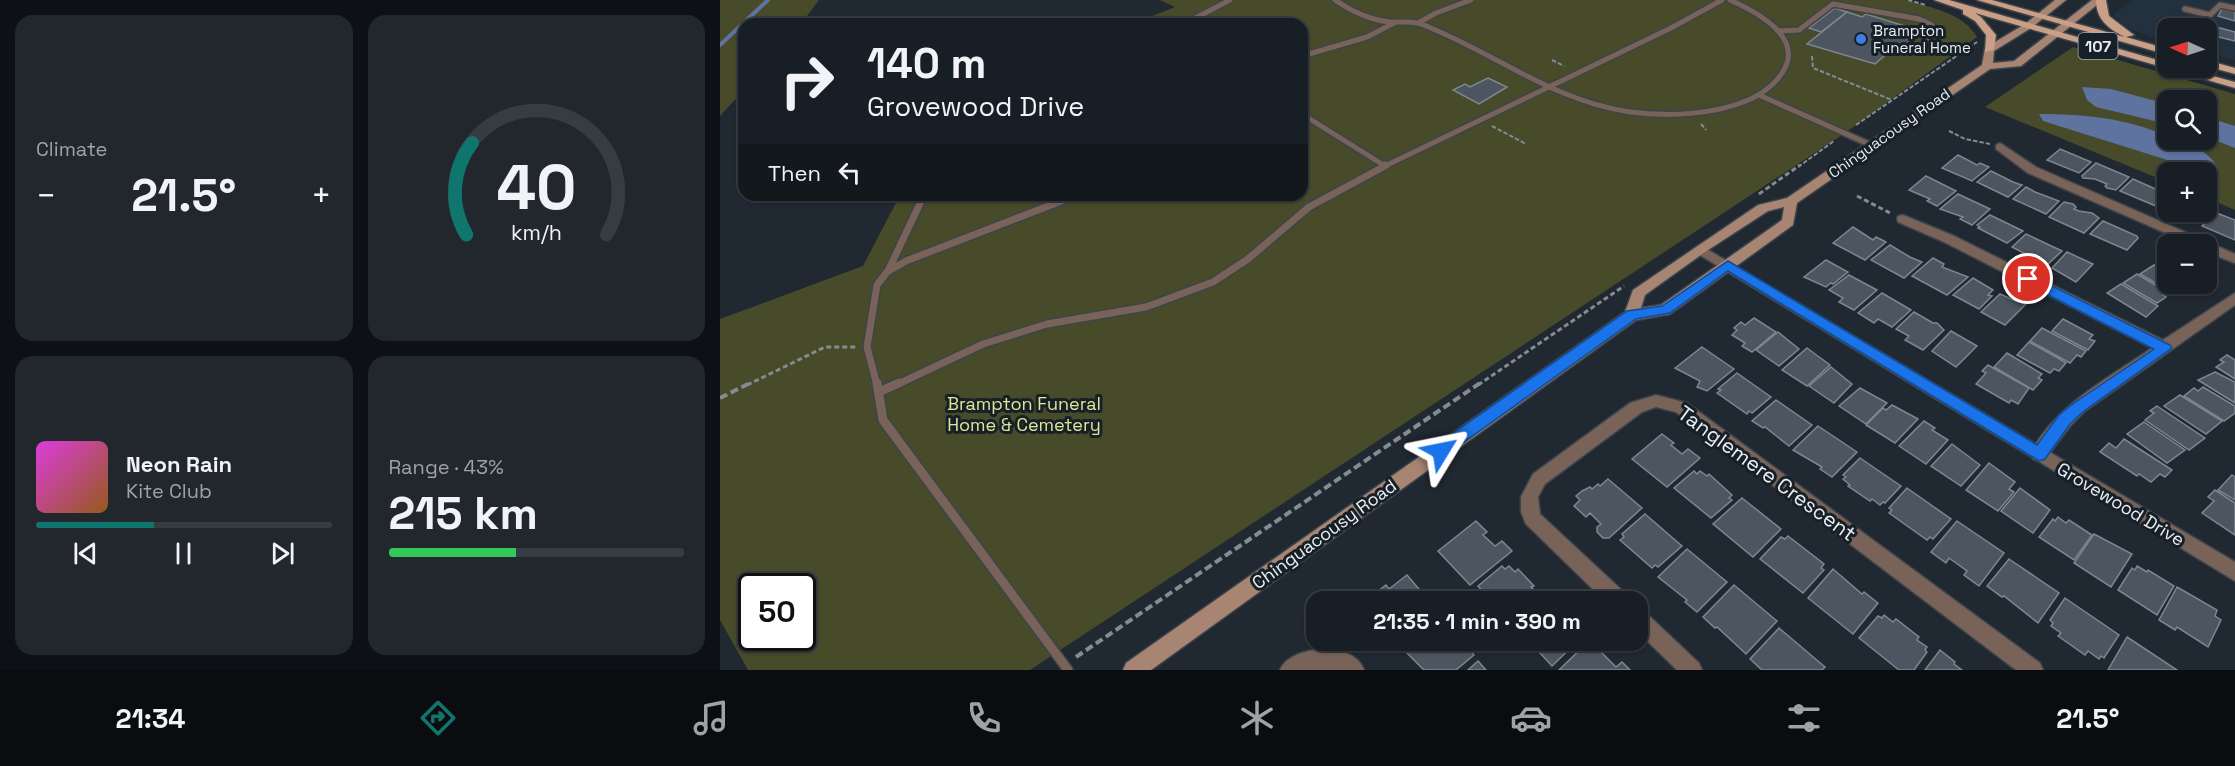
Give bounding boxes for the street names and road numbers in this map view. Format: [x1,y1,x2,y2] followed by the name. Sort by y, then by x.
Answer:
[2078,33,2118,59] road number: 107
[1825,84,1953,182] street label: Chinguacousy Road
[1672,399,1862,547] street label: Tanglemere Crescent
[2053,457,2189,551] street label: Grovewood Drive
[1247,474,1401,594] street label: Chinguacousy Road

